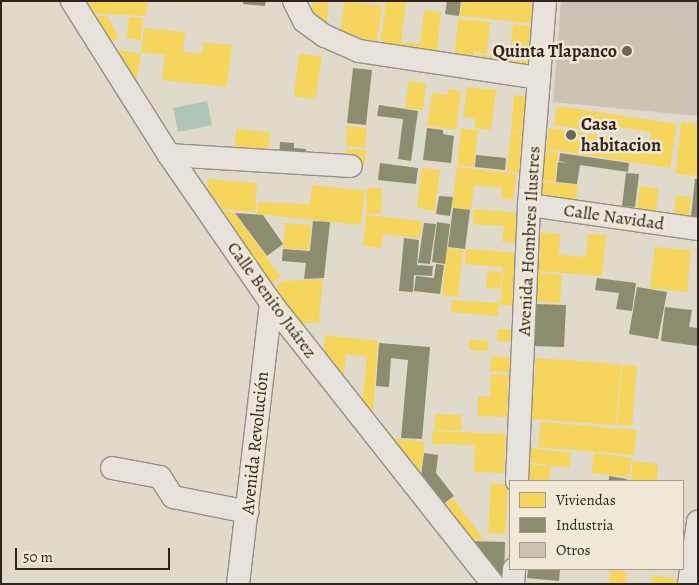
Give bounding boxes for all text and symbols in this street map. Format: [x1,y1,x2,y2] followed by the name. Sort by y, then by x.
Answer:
[493,40,617,62] place label: Quinta Tlapanco
[621,45,633,57] marker: Quinta Tlapanco
[581,114,661,156] place label: Casa habitacion
[565,129,577,141] marker: Casa habitacion
[513,145,545,337] street label: Avenida Hombres Ilustres
[562,199,666,235] street label: Calle Navidad
[223,238,321,362] street label: Calle Benito Juárez
[237,371,273,515] street label: Avenida Revolución
[509,480,684,570] legend
[556,490,616,510] text: Viviendas
[556,515,614,535] text: Industria
[18,538,172,570] scale bar
[556,540,590,560] text: Otros
[23,547,53,567] text: 50 m

